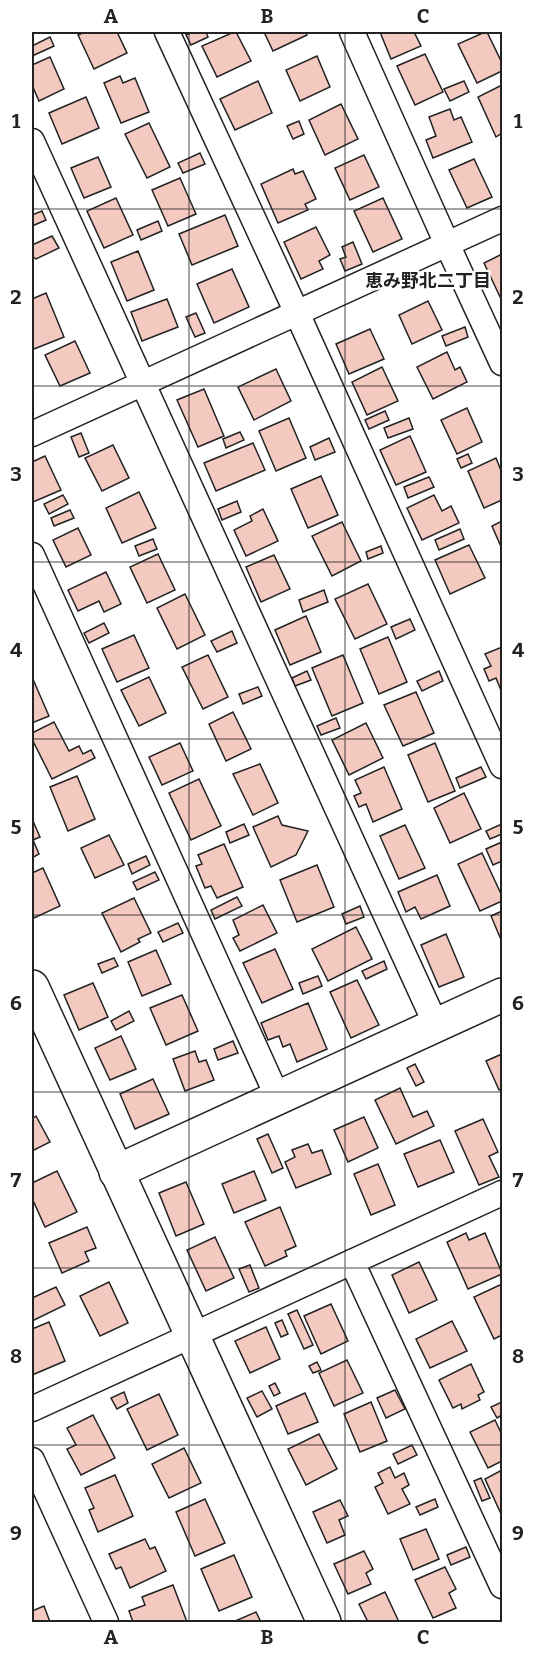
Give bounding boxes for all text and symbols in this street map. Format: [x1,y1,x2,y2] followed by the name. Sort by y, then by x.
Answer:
[104,4,119,28] text: A
[261,4,274,28] text: B
[417,4,429,28] text: C
[12,109,21,133] text: 1
[514,109,523,133] text: 1
[365,270,491,292] district label: 恵み野北二丁目
[10,285,22,309] text: 2
[512,285,524,309] text: 2
[10,462,22,486] text: 3
[512,462,524,486] text: 3
[10,638,22,662] text: 4
[512,638,524,662] text: 4
[11,815,22,839] text: 5
[513,815,524,839] text: 5
[10,991,22,1015] text: 6
[512,991,524,1015] text: 6
[11,1168,22,1192] text: 7
[513,1168,524,1192] text: 7
[10,1344,22,1368] text: 8
[512,1344,524,1368] text: 8
[10,1521,22,1545] text: 9
[512,1521,524,1545] text: 9
[104,1625,119,1649] text: A
[261,1625,274,1649] text: B
[417,1625,429,1649] text: C

